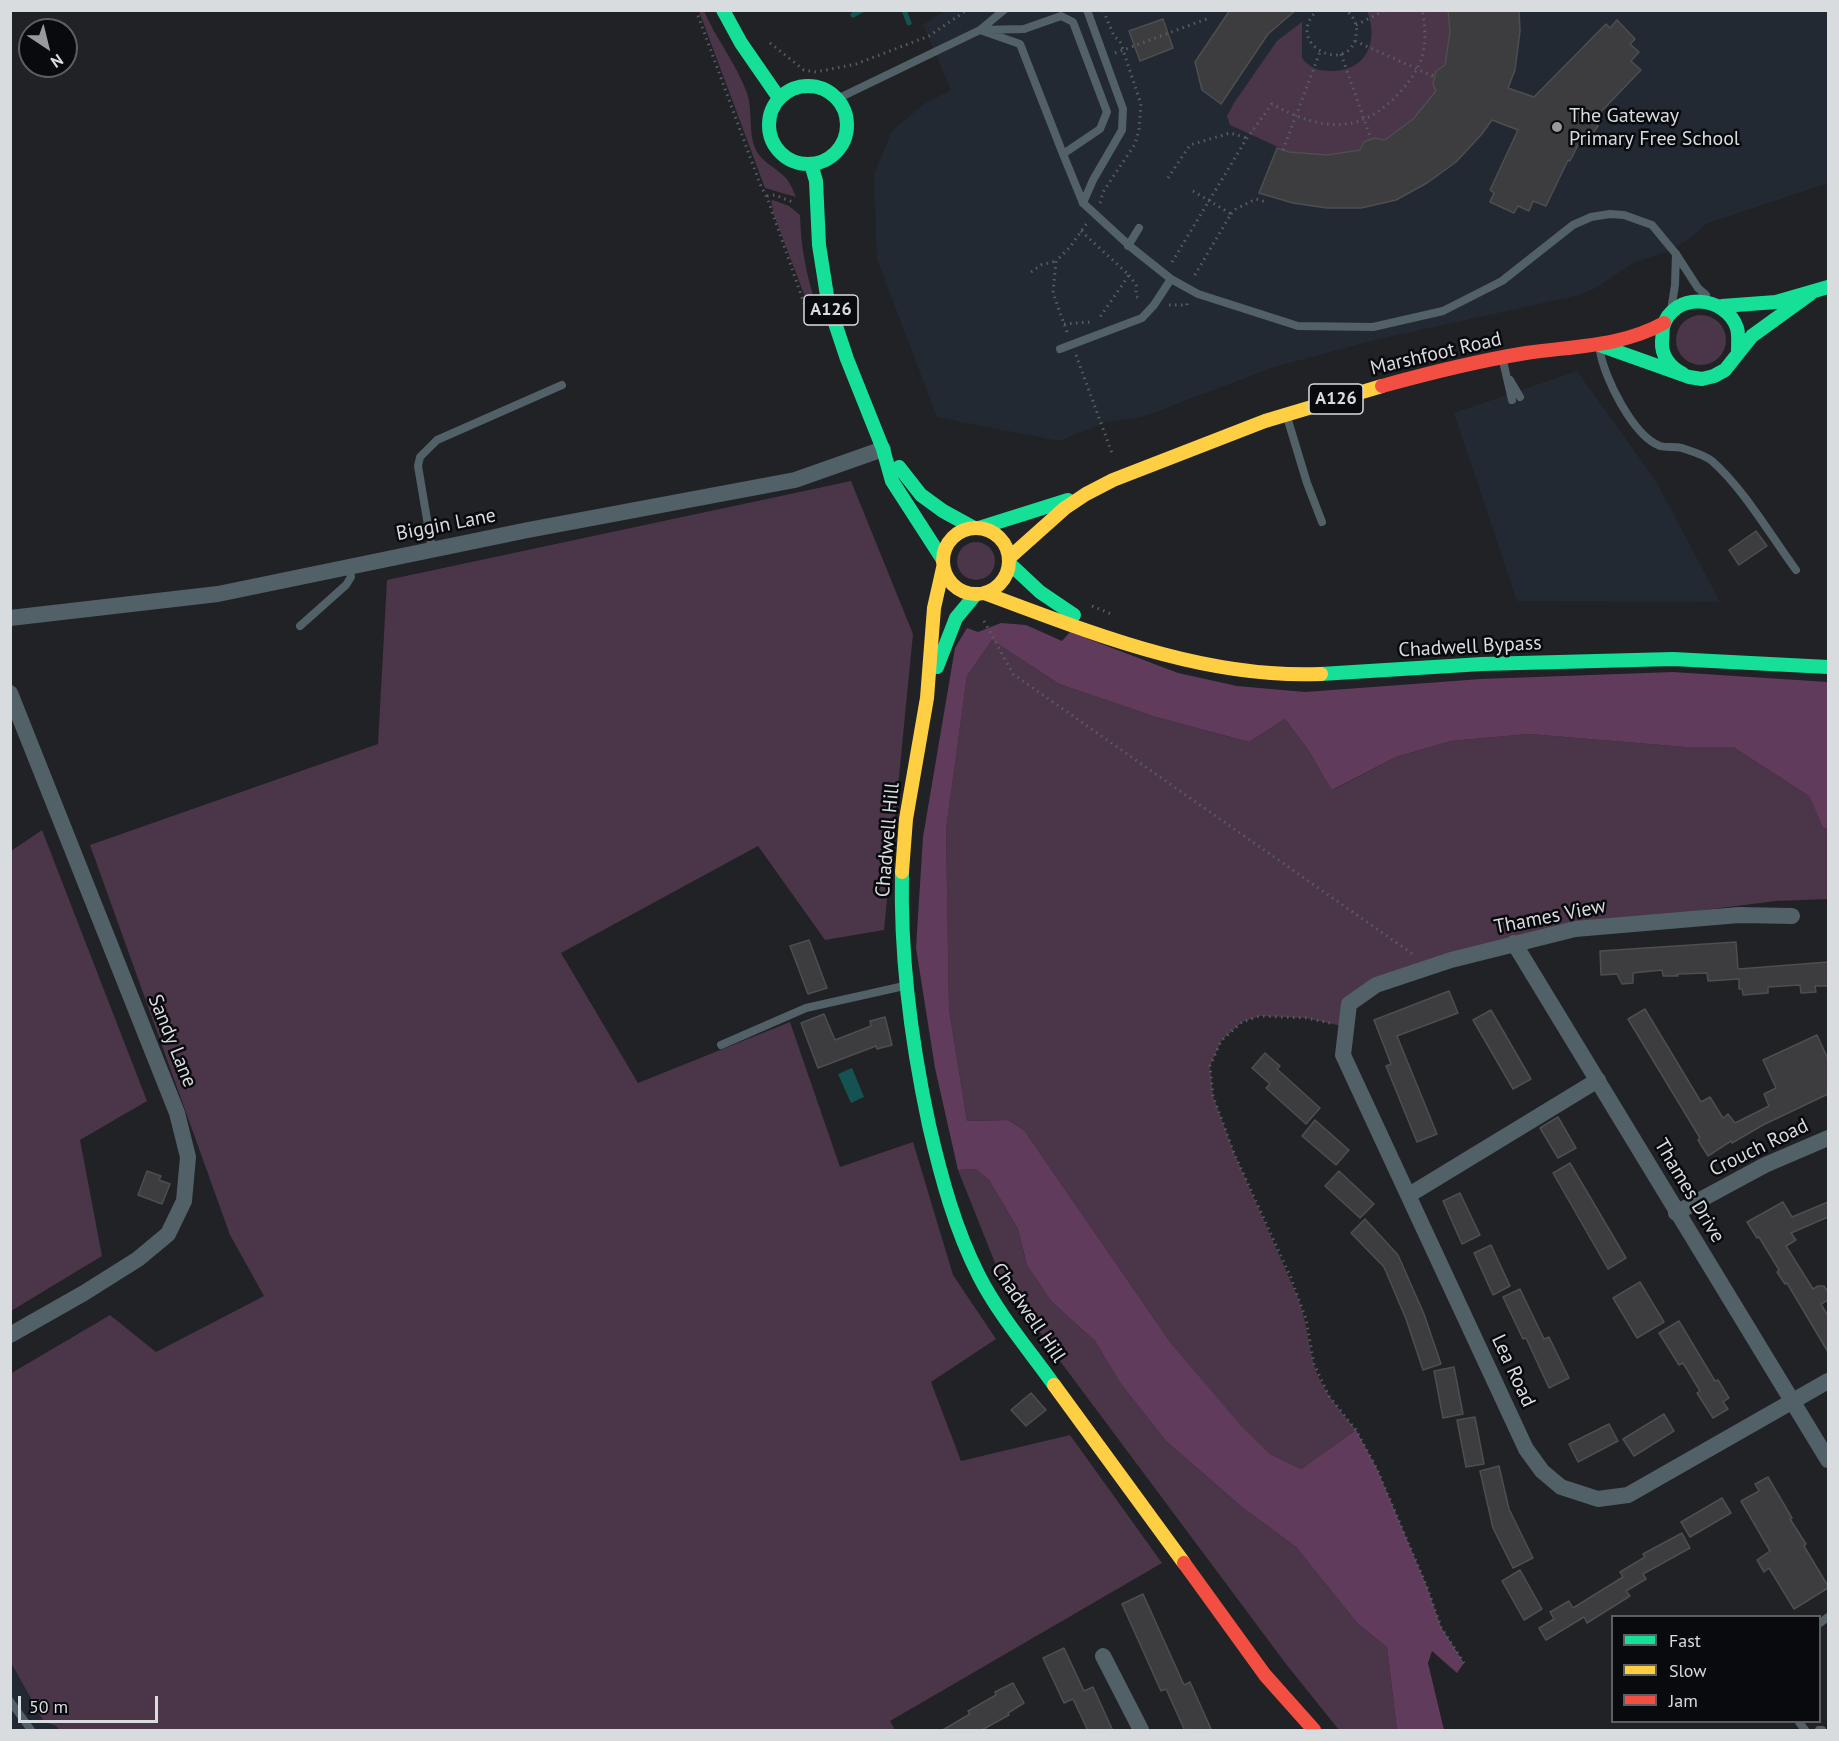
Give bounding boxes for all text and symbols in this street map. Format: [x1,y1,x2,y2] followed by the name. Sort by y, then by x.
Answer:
[18,18,78,78] north arrow
[47,50,67,72] text: N
[1569,104,1740,151] place label: The Gateway Primary Free School
[1550,120,1564,134] marker: The Gateway Primary Free School
[804,295,858,325] road number: A126
[1368,327,1504,381] street label: Marshfoot Road
[1309,384,1363,414] road number: A126
[394,504,498,546] street label: Biggin Lane
[1398,631,1542,663] street label: Chadwell Bypass
[871,782,905,898] street label: Chadwell Hill
[1492,894,1608,940] street label: Thames View
[143,991,201,1091] street label: Sandy Lane
[1706,1114,1812,1182] street label: Crouch Road
[1649,1135,1729,1247] street label: Thames Drive
[986,1259,1070,1367] street label: Chadwell Hill
[1486,1331,1540,1411] street label: Lea Road
[1611,1615,1821,1723] legend
[1669,1629,1701,1652] text: Fast
[1669,1659,1707,1682] text: Slow
[21,1684,160,1722] scale bar
[1669,1689,1698,1712] text: Jam
[29,1695,68,1718] text: 50 m

